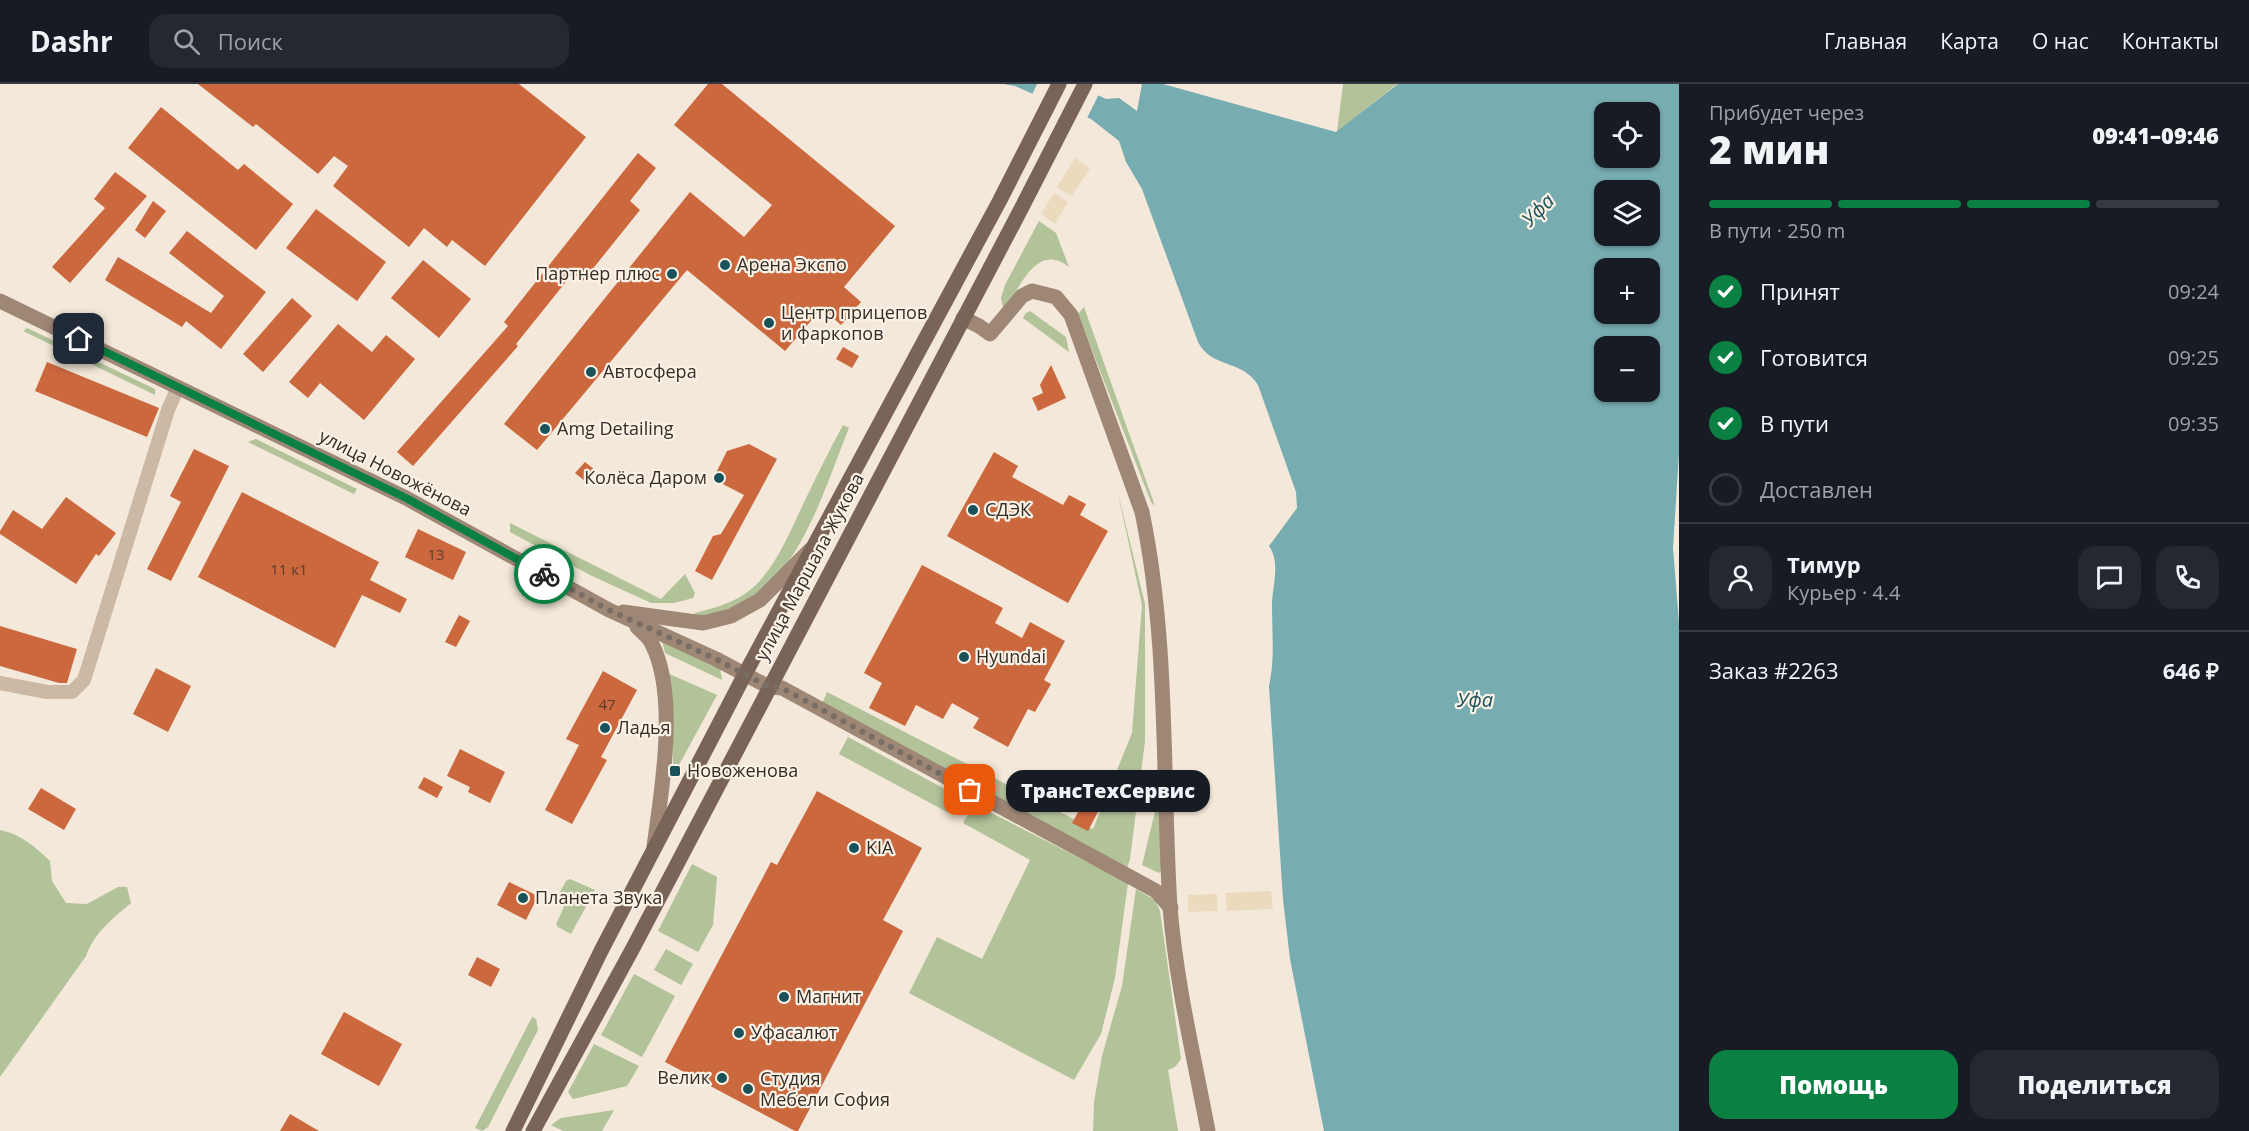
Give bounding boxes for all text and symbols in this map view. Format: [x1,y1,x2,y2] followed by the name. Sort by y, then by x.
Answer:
[149,14,569,68] search box
[30,22,113,60] text: Dashr
[170,25,203,58] icon: search
[218,26,283,56] text: Поиск
[1824,27,1907,55] text: Главная
[1940,27,1999,55] text: Карта
[2032,27,2089,55] text: О нас
[2122,27,2219,55] text: Контакты
[1709,99,1864,126] text: Прибудет через
[1594,102,1660,402] map controls
[1594,102,1660,168] button: locate
[2092,120,2219,150] text: 09:41–09:46
[1709,122,1829,175] text: 2 мин
[1594,180,1660,246] button: layers
[1515,187,1560,233] water label: Уфа
[1709,217,1845,244] text: В пути · 250 m
[737,252,847,276] place label: Арена Экспо
[718,258,732,272] marker: Арена Экспо
[1594,258,1660,324] button: +
[535,261,660,285] place label: Партнер плюс
[665,267,679,281] marker: Партнер плюс
[1709,275,1742,308] icon: check
[1760,276,1840,306] text: Принят
[2168,278,2219,305] text: 09:24
[781,300,927,345] place label: Центр прицепов и фаркопов
[53,313,104,364] pin
[762,316,776,330] marker: Центр прицепов и фаркопов
[62,322,95,355] icon: home
[1594,336,1660,402] button: −
[1709,341,1742,374] icon: check
[1760,342,1868,372] text: Готовится
[2168,344,2219,371] text: 09:25
[603,359,697,383] place label: Автосфера
[584,365,598,379] marker: Автосфера
[1709,407,1742,440] icon: check
[1760,408,1829,438] text: В пути
[2168,410,2219,437] text: 09:35
[557,416,674,440] place label: Amg Detailing
[538,422,552,436] marker: Amg Detailing
[315,423,476,521] street label: улица Новожёнова
[584,465,707,489] place label: Колёса Даром
[749,468,869,665] street label: улица Маршала Жукова
[712,471,726,485] marker: Колёса Даром
[1760,474,1873,504] text: Доставлен
[985,497,1031,521] place label: СДЭК
[966,503,980,517] marker: СДЭК
[427,544,445,564] house number: 13
[514,544,574,604] courier
[1709,546,1772,609] button: person
[2078,546,2141,609] button: chat
[2156,546,2219,609] button: phone
[1787,549,1861,579] text: Тимур
[528,558,561,591] icon: bike
[270,559,308,579] house number: 11 к1
[1787,579,1901,606] text: Курьер · 4.4
[976,644,1046,668] place label: Hyundai
[957,650,971,664] marker: Hyundai
[1709,655,1839,685] text: Заказ #2263
[2163,655,2219,685] text: 646 ₽
[1456,686,1493,713] water label: Уфа
[598,694,616,714] house number: 47
[617,715,671,739] place label: Ладья
[598,721,612,735] marker: Ладья
[687,758,798,782] place label: Новоженова
[668,764,682,778] marker: Новоженова
[944,764,995,815] pin
[1006,769,1210,811] callout: ТрансТехСервис
[953,773,986,806] icon: bag
[1021,777,1195,804] text: ТрансТехСервис
[866,835,894,859] place label: KIA
[847,841,861,855] marker: KIA
[535,885,662,909] place label: Планета Звука
[516,891,530,905] marker: Планета Звука
[796,984,862,1008] place label: Магнит
[777,990,791,1004] marker: Магнит
[751,1020,838,1044] place label: Уфасалют
[732,1026,746,1040] marker: Уфасалют
[1709,1050,1958,1119] button: Помощь
[1970,1050,2219,1119] button: Поделиться
[657,1065,711,1089] place label: Велик
[760,1066,890,1111] place label: Студия Мебели София
[715,1071,729,1085] marker: Велик
[741,1082,755,1096] marker: Студия Мебели София

